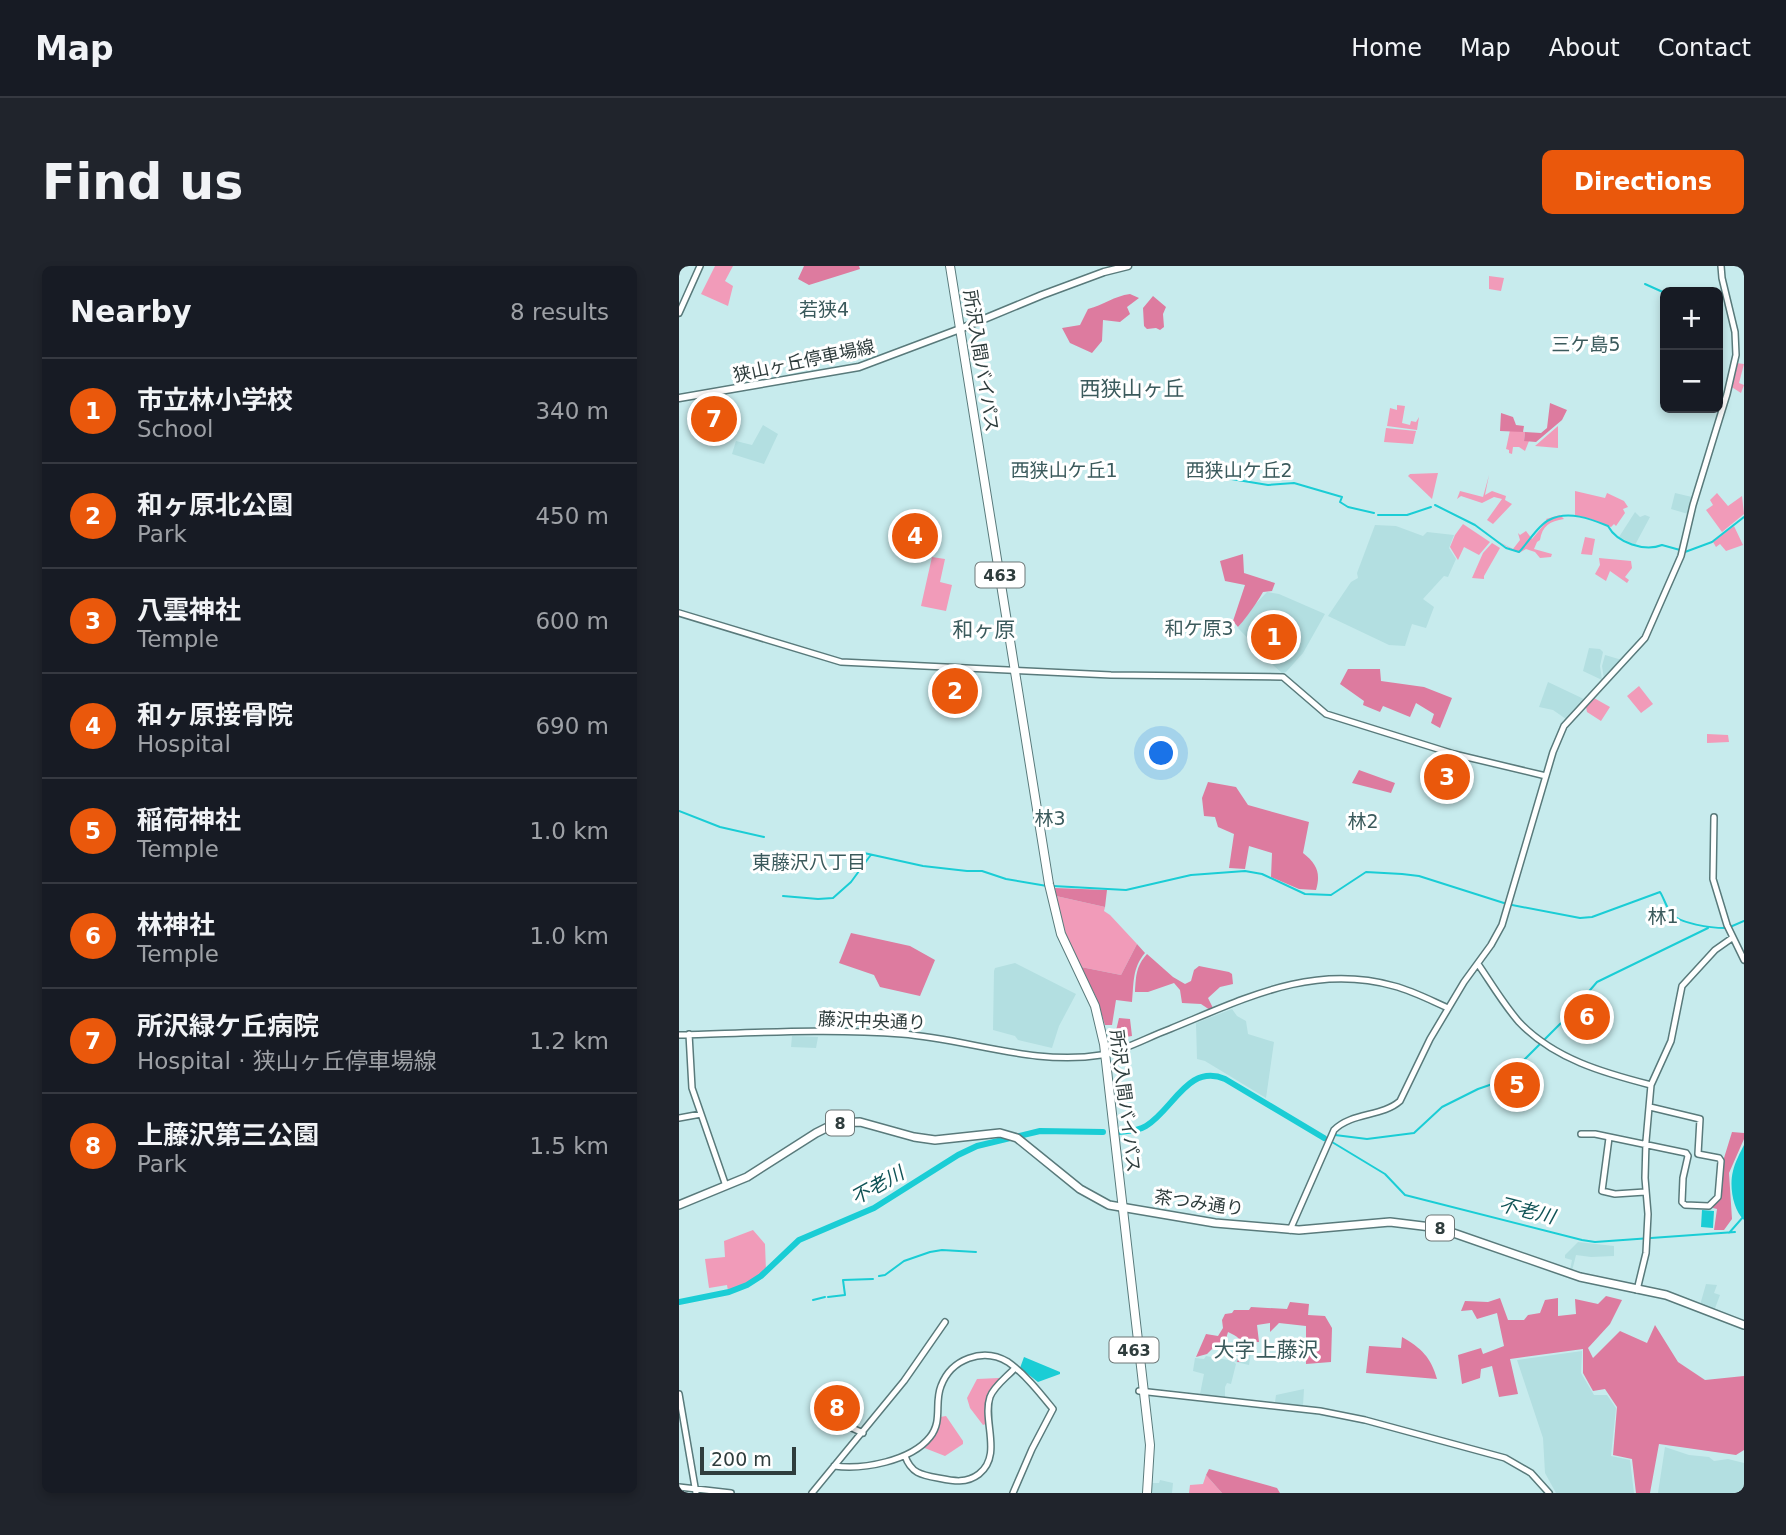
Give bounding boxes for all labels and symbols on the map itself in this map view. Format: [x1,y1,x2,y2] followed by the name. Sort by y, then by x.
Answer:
[960,288,1003,434] street label: 所沢入間バイパス
[799,298,849,320] district label: 若狭4
[1551,333,1621,355] district label: 三ケ島5
[731,335,877,386] street label: 狭山ヶ丘停車場線
[1080,377,1185,401] district label: 西狭山ヶ丘
[691,393,737,445] pin: 7
[1010,459,1118,481] district label: 西狭山ケ丘1
[1185,459,1293,481] district label: 西狭山ケ丘2
[892,510,938,562] pin: 4
[975,562,1025,588] road number: 463
[1251,611,1297,663] pin: 1
[1164,617,1234,639] district label: 和ケ原3
[953,618,1016,642] district label: 和ヶ原
[932,665,978,717] pin: 2
[1144,736,1178,770] your location
[1424,751,1470,803] pin: 3
[1034,807,1066,829] district label: 林3
[1347,810,1379,832] district label: 林2
[752,851,866,873] district label: 東藤沢八丁目
[1647,905,1679,927] district label: 林1
[1564,991,1610,1043] pin: 6
[818,1008,926,1033] street label: 藤沢中央通り
[1106,1028,1145,1174] street label: 所沢入間バイパス
[1494,1059,1540,1111] pin: 5
[826,1110,854,1136] road number: 8
[847,1161,909,1208] water label: 不老川
[1153,1186,1245,1219] street label: 茶つみ通り
[1497,1192,1559,1228] water label: 不老川
[1426,1216,1454,1240] road number: 8
[1109,1338,1159,1362] road number: 463
[1214,1338,1319,1362] district label: 大字上藤沢
[814,1382,860,1434] pin: 8
[700,1444,796,1476] scale bar

